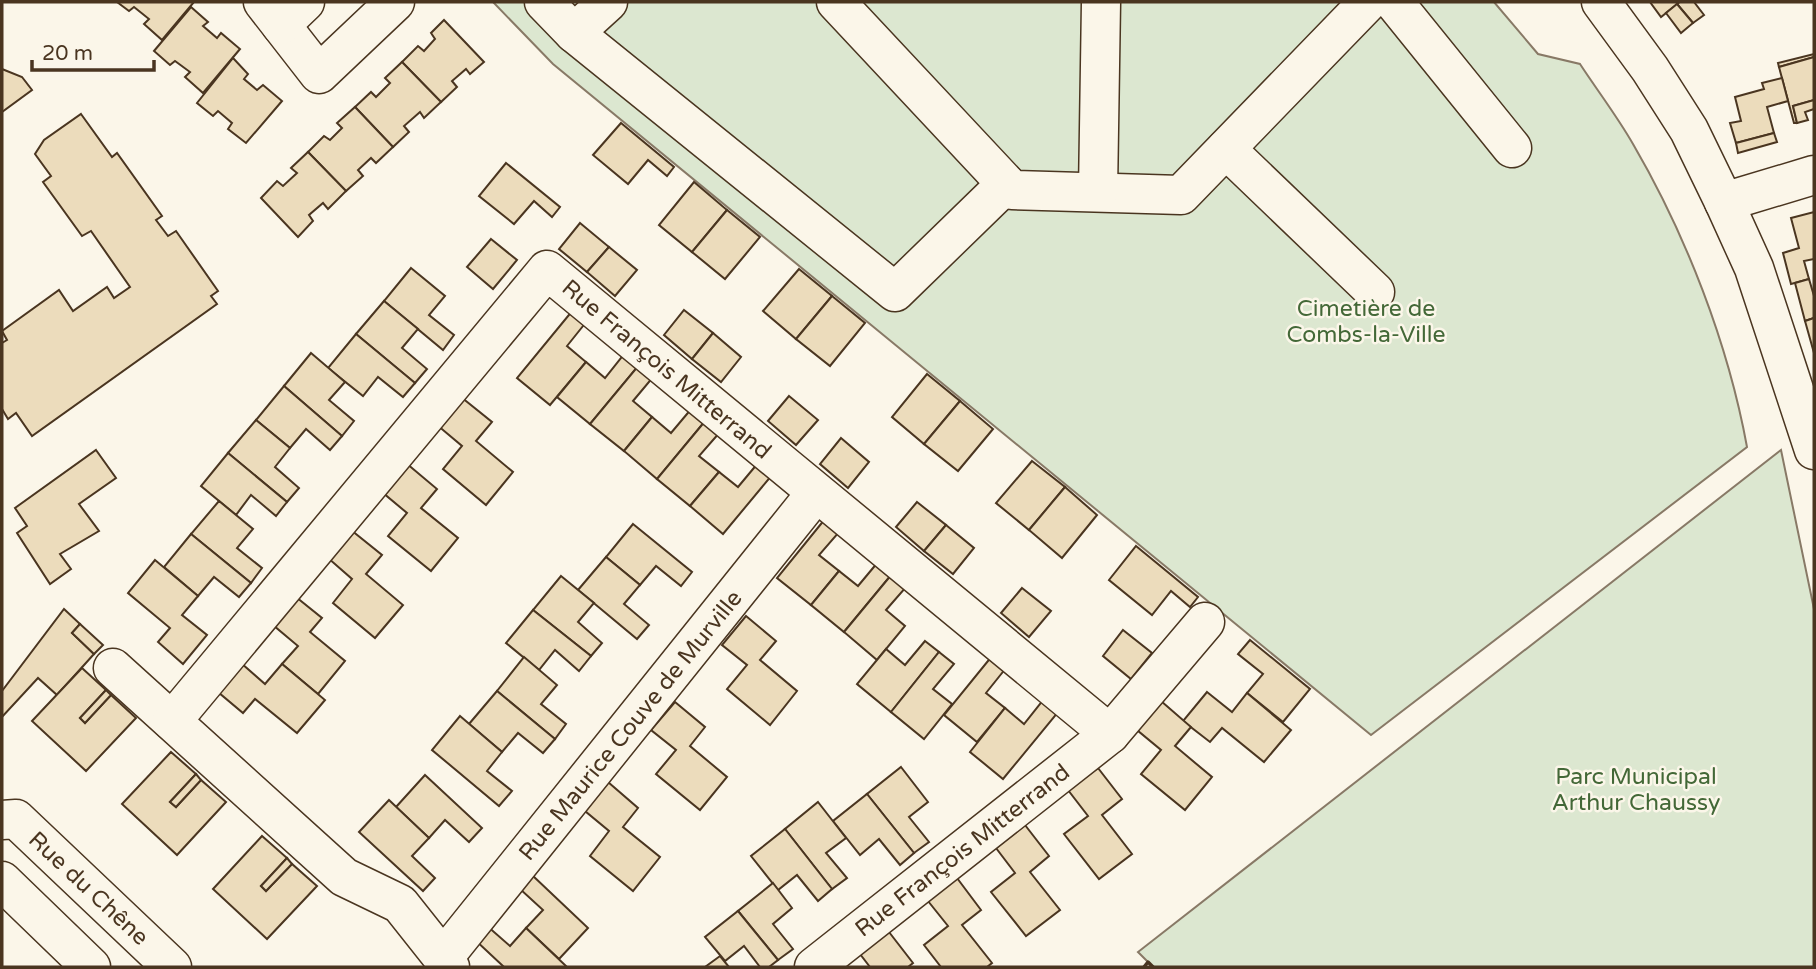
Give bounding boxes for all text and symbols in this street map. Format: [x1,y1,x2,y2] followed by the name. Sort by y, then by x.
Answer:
[32,28,154,72] scale bar
[42,41,93,66] text: 20 m
[556,274,777,466] street label: Rue François Mitterrand
[1287,295,1445,349] park label: Cimetière de Combs-la-Ville
[513,585,748,866] street label: Rue Maurice Couve de Murville
[850,758,1075,943] street label: Rue François Mitterrand
[1552,763,1720,817] park label: Parc Municipal Arthur Chaussy
[22,826,154,951] street label: Rue du Chêne

